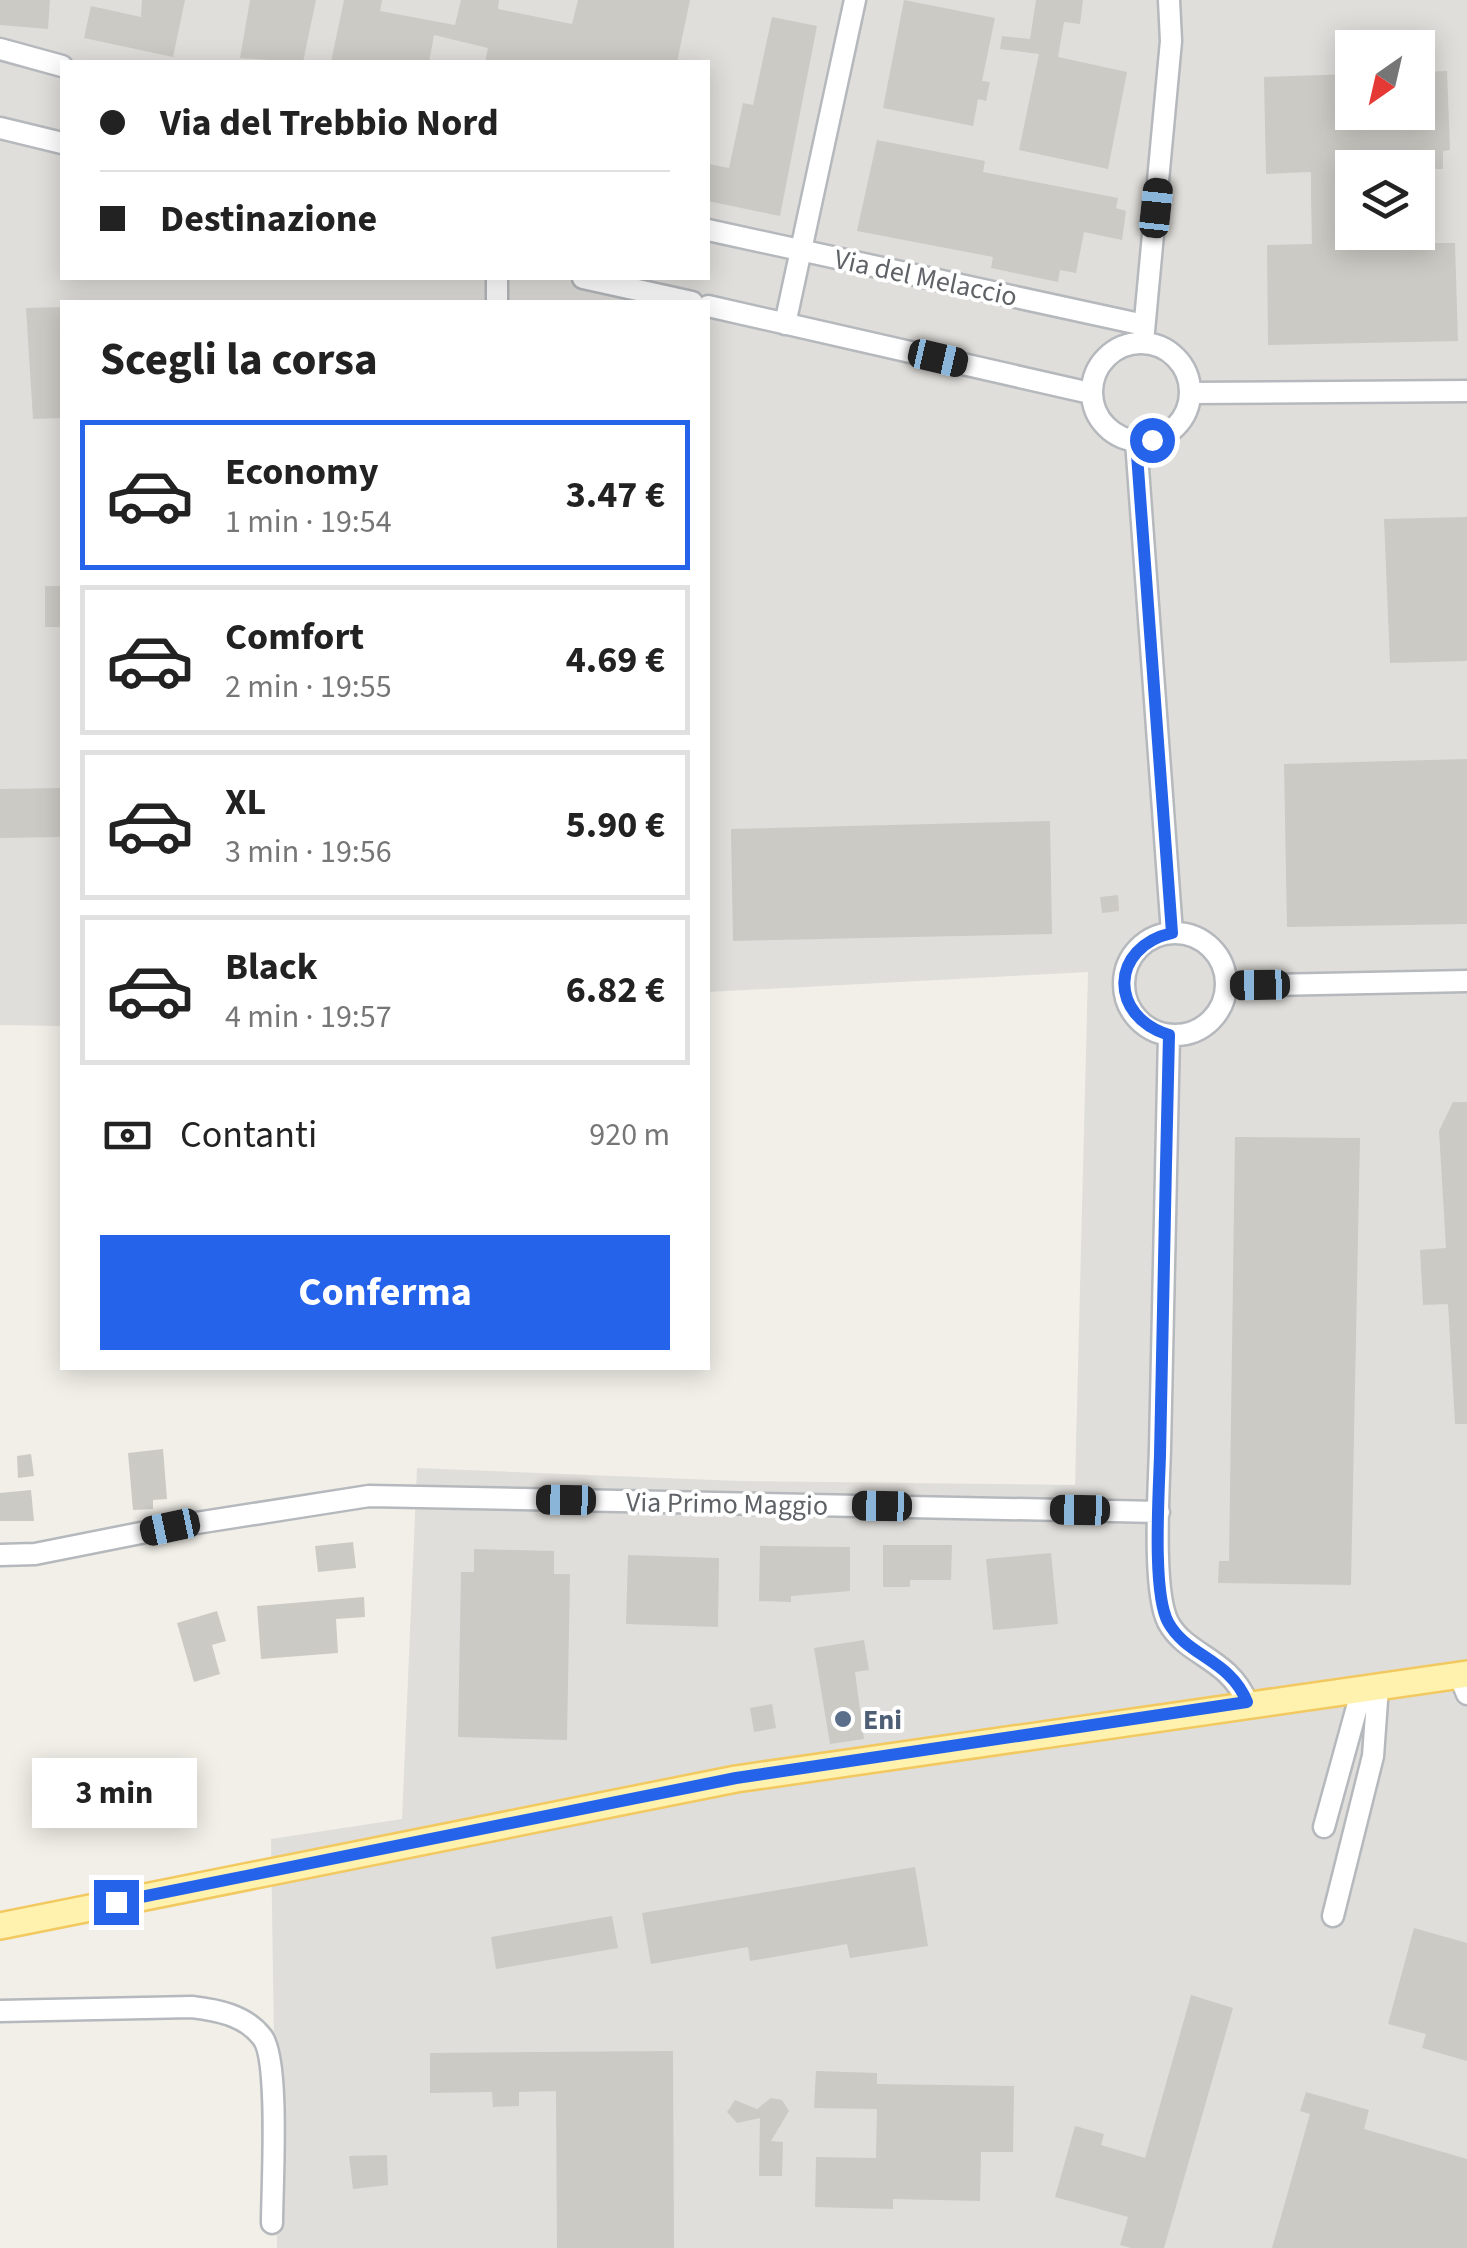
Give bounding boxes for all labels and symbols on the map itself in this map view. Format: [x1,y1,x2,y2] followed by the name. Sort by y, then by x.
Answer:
[1335,30,1435,130] north arrow
[1138,177,1174,239] car
[831,239,1021,317] street label: Via del Melaccio
[905,337,971,379] car
[1130,418,1175,463] route start
[1230,969,1290,1001] car
[626,1482,828,1526] street label: Via Primo Maggio
[536,1484,596,1516] car
[852,1490,912,1522] car
[1050,1494,1110,1526] car
[138,1506,202,1548] car
[863,1700,902,1740] place label: Eni
[832,1708,854,1730] marker: Eni
[34,1757,198,1827] callout: 3 min
[94,1880,139,1925] route end

